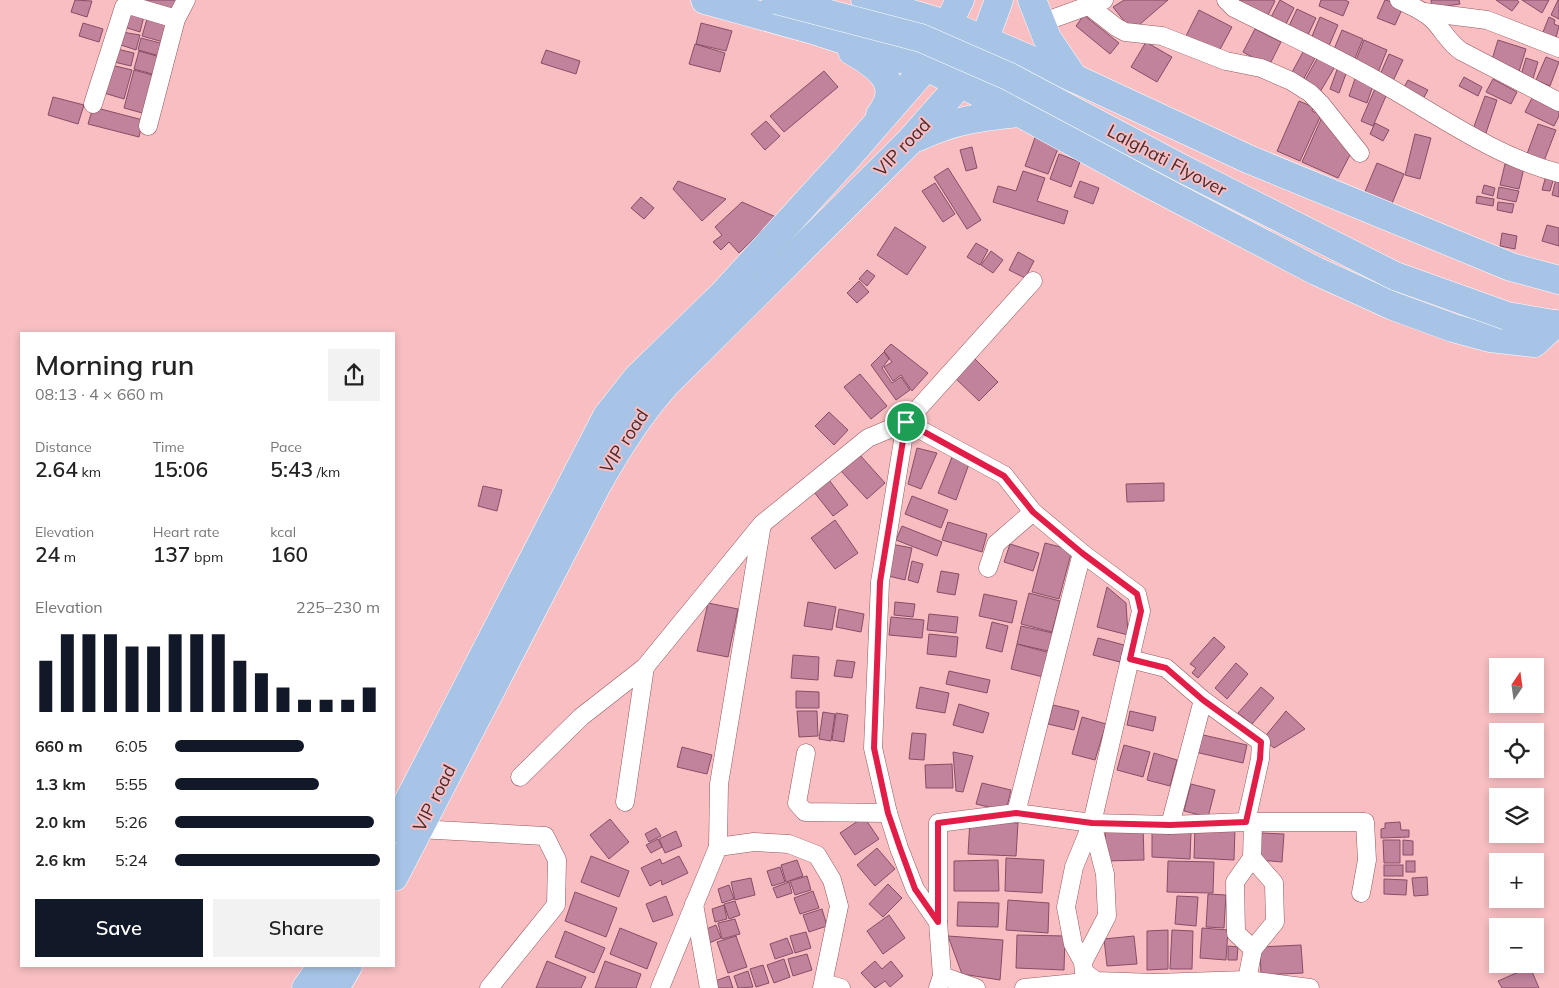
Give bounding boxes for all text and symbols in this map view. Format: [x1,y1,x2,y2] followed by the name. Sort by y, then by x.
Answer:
[869,113,935,181] street label: VIP road
[1103,119,1231,201] street label: Lalghati Flyover
[35,347,194,382] text: Morning run
[328,349,380,401] button: share
[35,384,164,404] text: 08:13 · 4 × 660 m
[885,401,927,443] pin
[595,405,653,477] street label: VIP road
[892,408,920,436] icon: arrive
[35,438,92,456] text: Distance
[153,438,184,456] text: Time
[270,438,302,456] text: Pace
[35,456,78,482] text: 2.64
[153,456,208,482] text: 15:06
[270,456,313,482] text: 5:43
[78,463,101,481] text: km
[313,463,340,481] text: /km
[35,523,94,541] text: Elevation
[153,523,219,541] text: Heart rate
[270,523,296,541] text: kcal
[35,541,60,567] text: 24
[153,541,190,567] text: 137
[270,541,308,567] text: 160
[60,548,76,566] text: m
[190,548,223,566] text: bpm
[35,597,103,617] text: Elevation
[296,597,380,617] text: 225–230 m
[1489,658,1544,712] north arrow
[1489,658,1544,973] map controls
[1489,723,1544,778] button: locate
[35,736,83,756] text: 660 m
[115,736,147,756] text: 6:05
[407,761,461,835] street label: VIP road
[35,774,86,794] text: 1.3 km
[115,774,147,794] text: 5:55
[1489,788,1544,843] button: layers
[35,812,86,832] text: 2.0 km
[115,812,147,832] text: 5:26
[35,850,86,870] text: 2.6 km
[115,850,147,870] text: 5:24
[1489,853,1544,908] button: +
[35,899,203,957] button: Save
[213,899,380,957] button: Share
[1489,918,1544,973] button: −

